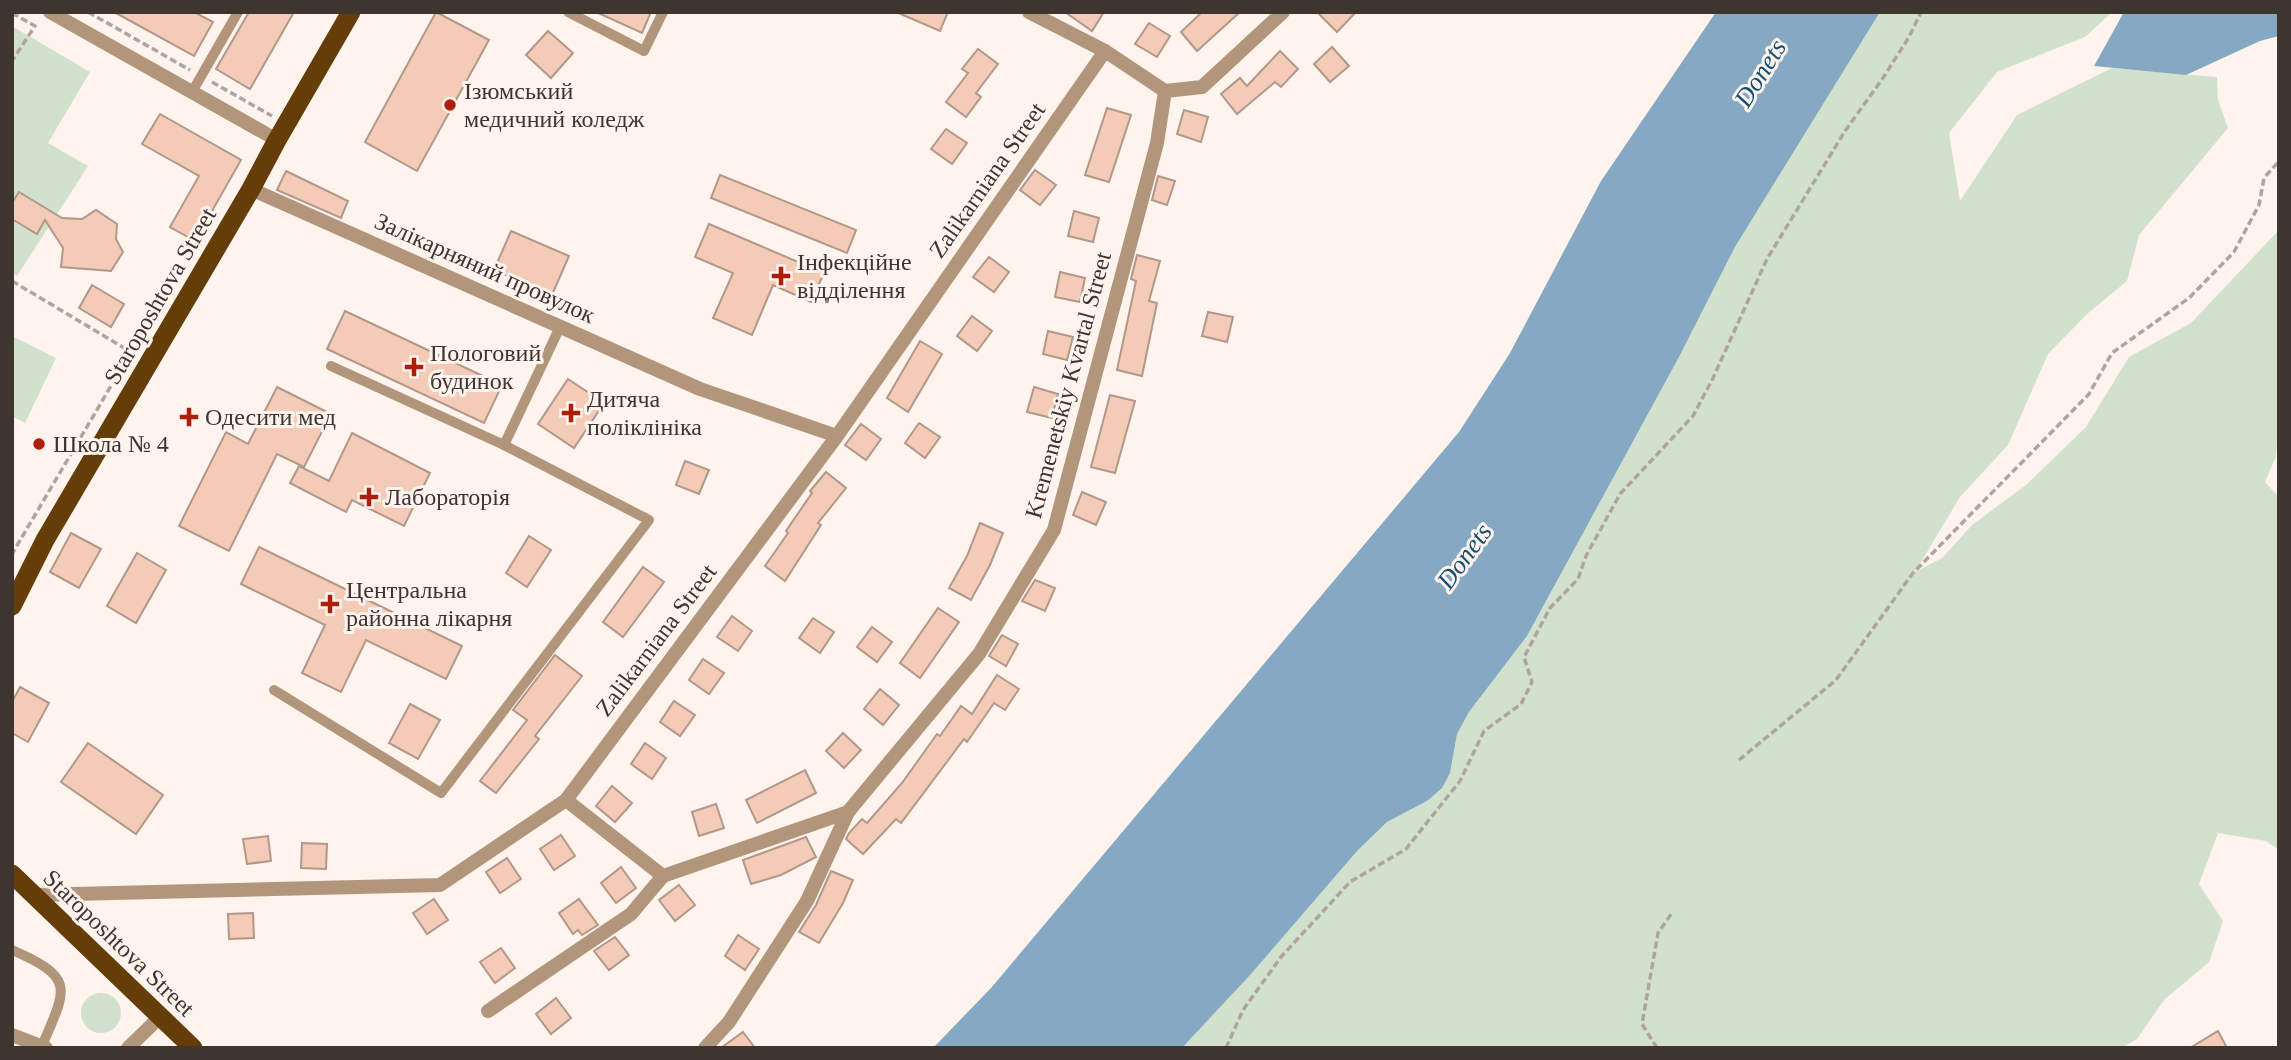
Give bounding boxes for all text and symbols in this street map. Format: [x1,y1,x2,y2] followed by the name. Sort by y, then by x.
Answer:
[1728,34,1792,113] water label: Donets
[464,78,645,132] place label: Ізюмський медичний коледж
[442,97,458,113] marker: Ізюмський медичний коледж
[924,97,1050,263] street label: Zalikarniana Street
[99,203,221,389] street label: Staroposhtova Street
[371,208,599,328] street label: Залікарняний провулок
[797,249,912,303] place label: Інфекційне відділення
[1020,249,1116,521] street label: Kremenetskiy Kvartal Street
[771,266,791,286] marker: Інфекційне відділення
[430,340,541,394] place label: Пологовий будинок
[404,357,424,377] marker: Пологовий будинок
[587,386,702,440] place label: Дитяча поліклініка
[561,403,581,423] marker: Дитяча поліклініка
[205,404,336,430] place label: Одесити мед
[179,407,199,427] marker: Одесити мед
[53,431,169,457] place label: Школа № 4
[31,436,47,452] marker: Школа № 4
[385,484,510,510] place label: Лабораторія
[359,487,379,507] marker: Лабораторія
[1430,518,1498,595] water label: Donets
[590,559,722,721] street label: Zalikarniana Street
[346,577,512,631] place label: Центральна районна лікарня
[320,594,340,614] marker: Центральна районна лікарня
[38,864,200,1022] street label: Staroposhtova Street

